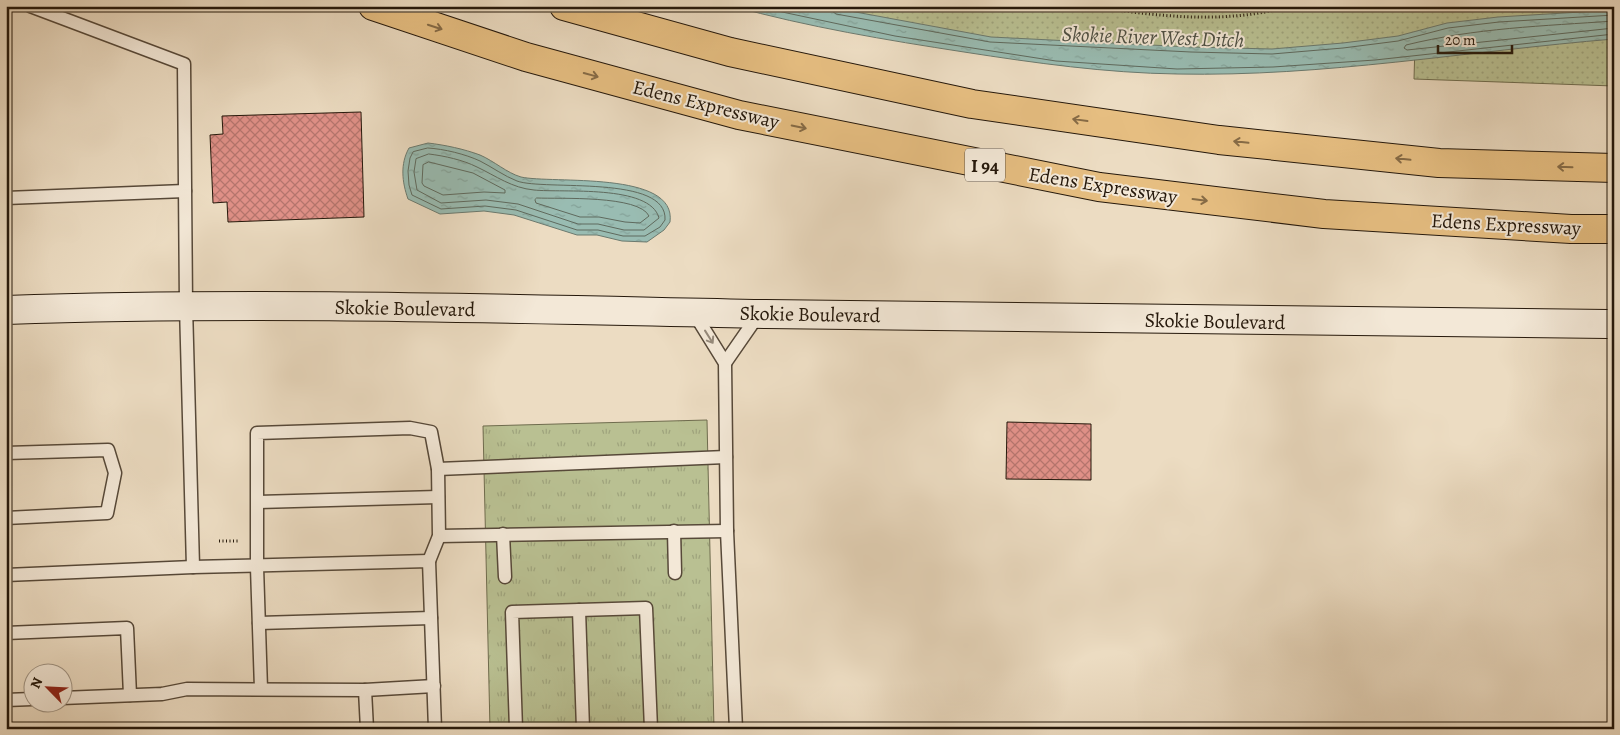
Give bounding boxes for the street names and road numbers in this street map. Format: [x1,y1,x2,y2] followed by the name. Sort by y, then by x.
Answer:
[630,73,783,136] street label: Edens Expressway
[965,148,1005,182] road number: I 94
[1027,160,1180,211] street label: Edens Expressway
[1430,207,1583,242] street label: Edens Expressway
[334,294,476,323] street label: Skokie Boulevard
[739,300,881,329] street label: Skokie Boulevard
[1144,307,1286,336] street label: Skokie Boulevard

